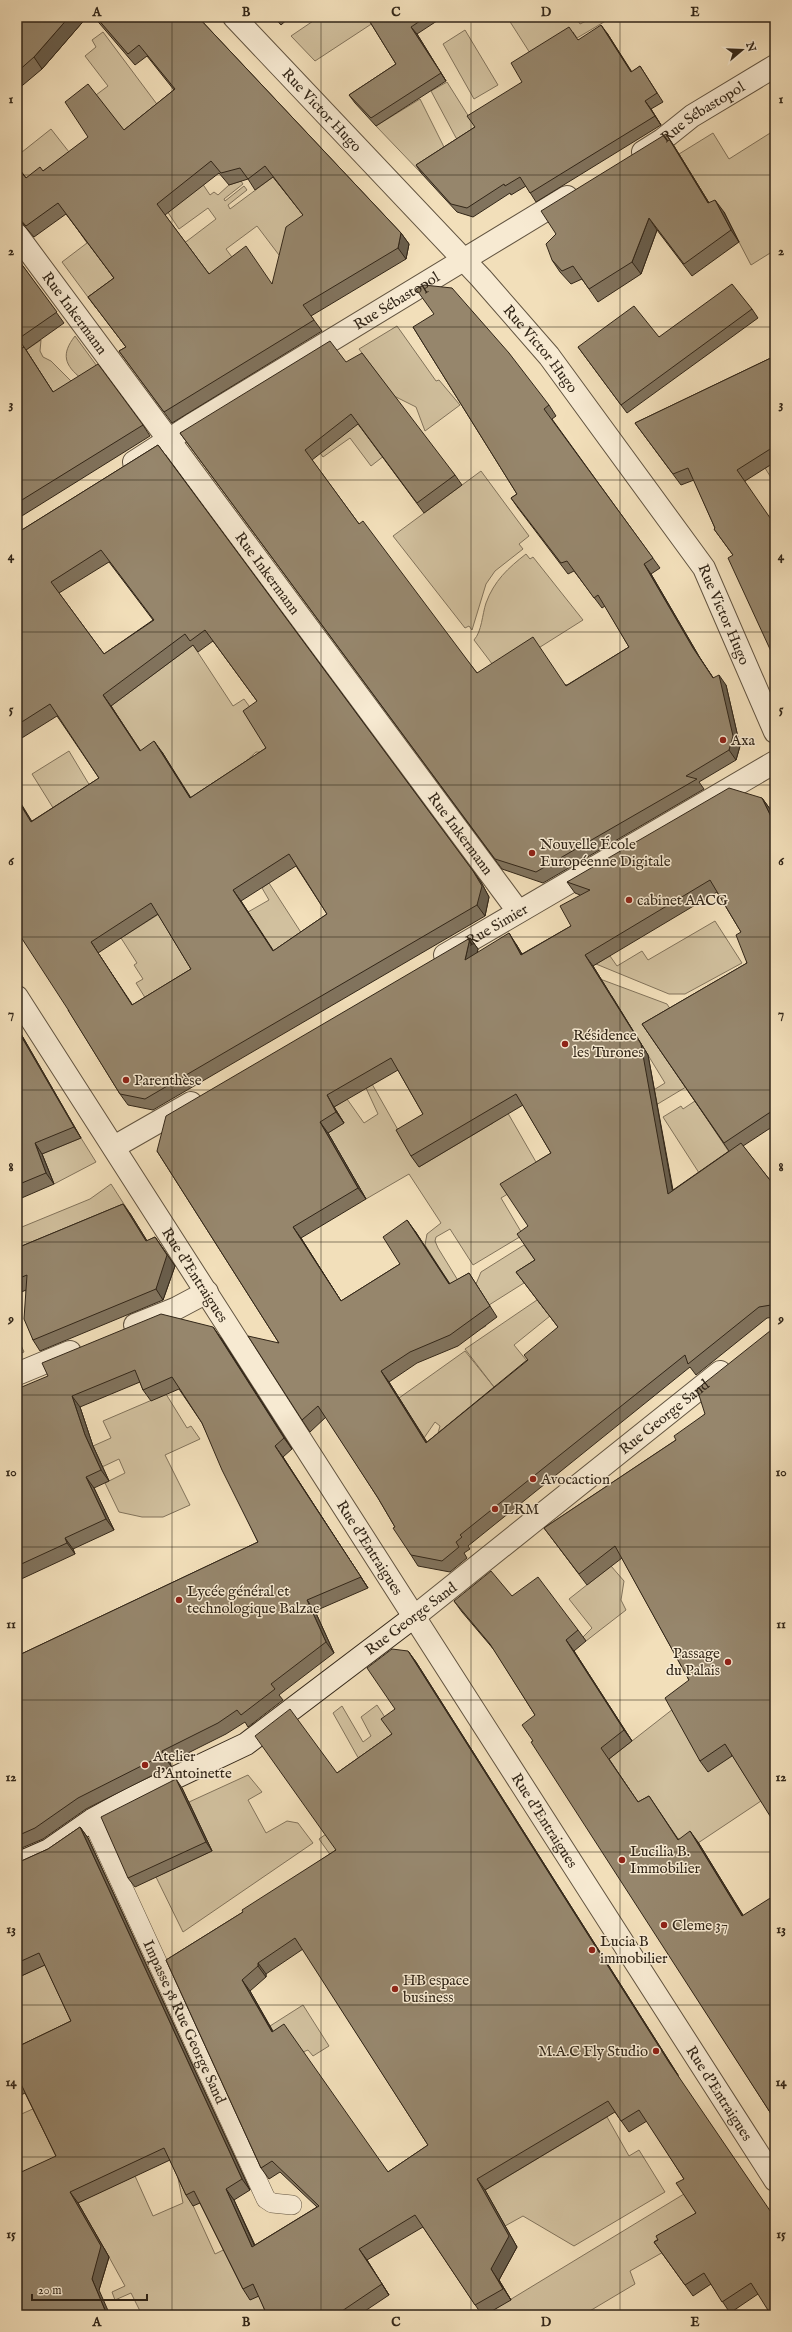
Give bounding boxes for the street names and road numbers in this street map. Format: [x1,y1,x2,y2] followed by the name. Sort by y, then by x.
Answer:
[278,64,366,156] street label: Rue Victor Hugo
[657,77,749,147] street label: Rue Sébastopol
[350,267,444,334] street label: Rue Sébastopol
[38,268,112,358] street label: Rue Inkermann
[499,301,582,397] street label: Rue Victor Hugo
[231,528,305,618] street label: Rue Inkermann
[694,561,754,668] street label: Rue Victor Hugo
[424,788,497,879] street label: Rue Inkermann
[462,899,532,950] street label: Rue Simier
[158,1224,232,1326] street label: Rue d'Entraigues
[615,1374,714,1459] street label: Rue George Sand
[332,1497,407,1599] street label: Rue d'Entraigues
[361,1578,461,1660] street label: Rue George Sand
[507,1769,582,1871] street label: Rue d'Entraigues
[139,1937,231,2108] street label: Impasse 58 Rue George Sand
[682,2042,757,2144] street label: Rue d'Entraigues

